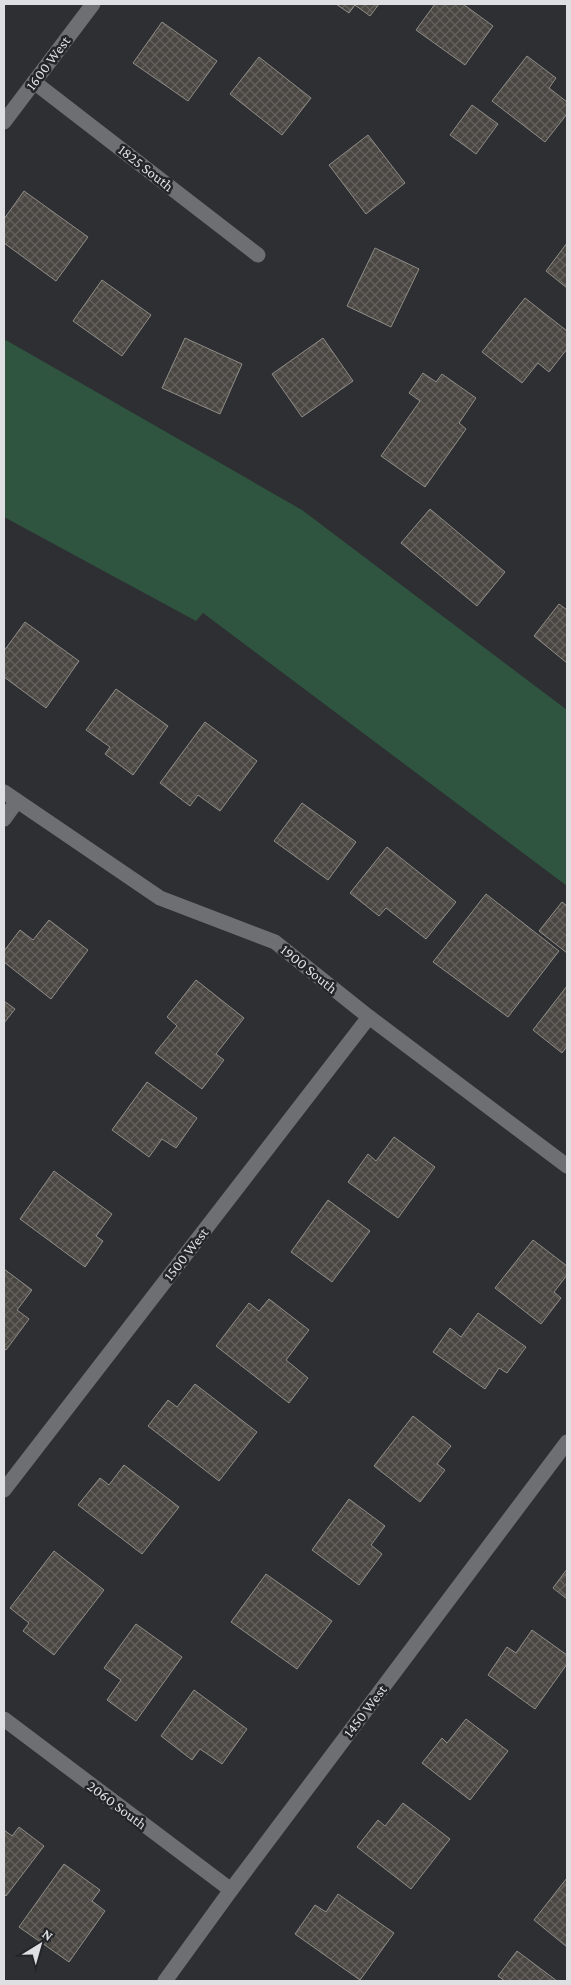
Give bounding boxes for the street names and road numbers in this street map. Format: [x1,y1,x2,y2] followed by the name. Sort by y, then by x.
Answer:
[23,32,74,93] street label: 1600 West
[115,142,177,194] street label: 1825 South
[278,941,340,997] street label: 1900 South
[160,1224,212,1284] street label: 1500 West
[340,1681,391,1740] street label: 1450 West
[84,1778,150,1832] street label: 2060 South

